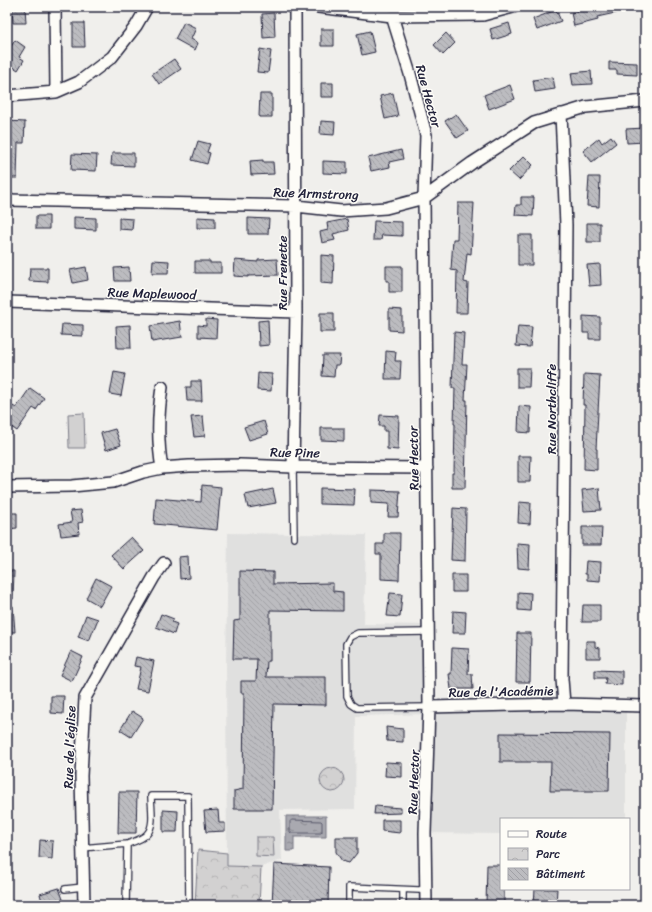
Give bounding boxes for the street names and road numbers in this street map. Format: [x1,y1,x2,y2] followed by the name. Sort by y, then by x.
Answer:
[409,62,448,131] street label: Rue Hector
[273,181,359,206] street label: Rue Armstrong
[271,235,294,310] street label: Rue Frenette
[107,280,198,307] street label: Rue Maplewood
[540,364,563,454] street label: Rue Northcliffe
[401,425,426,490] street label: Rue Hector
[270,441,320,464] street label: Rue Pine
[448,679,554,704] street label: Rue de l'Académie
[57,705,82,789] street label: Rue de l'église
[401,749,426,815] street label: Rue Hector

